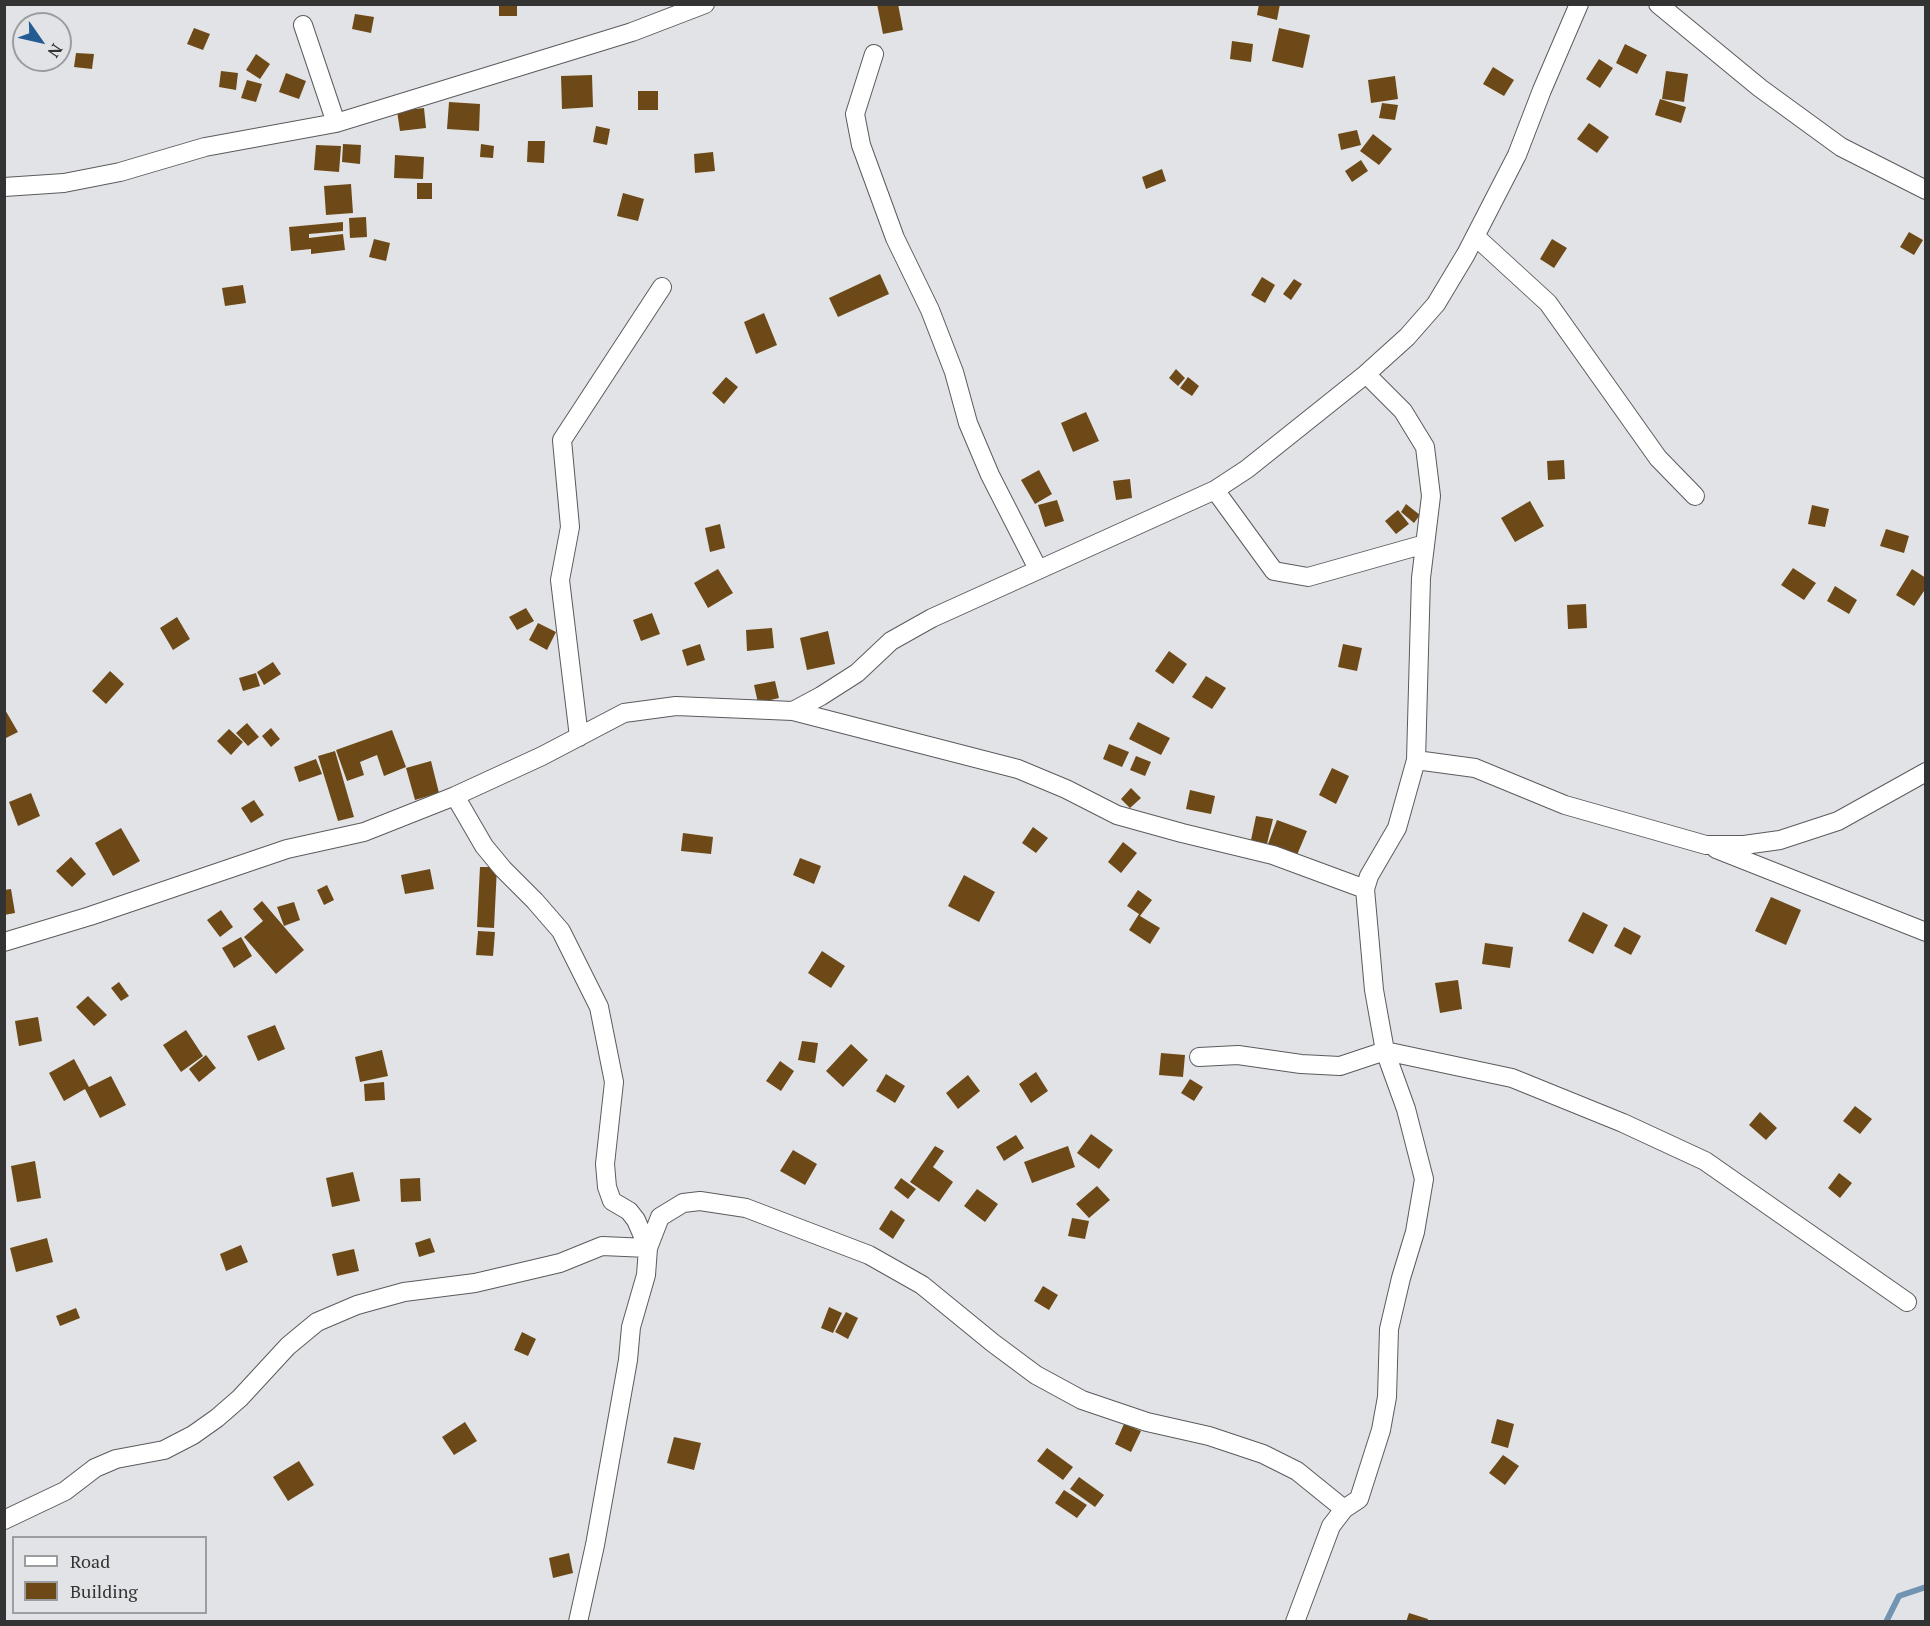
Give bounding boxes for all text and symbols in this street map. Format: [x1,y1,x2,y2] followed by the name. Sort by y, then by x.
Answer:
[12,12,72,72] north arrow
[43,40,68,62] text: N
[12,1536,207,1614] legend
[70,1549,110,1573] text: Road
[70,1579,138,1603] text: Building

